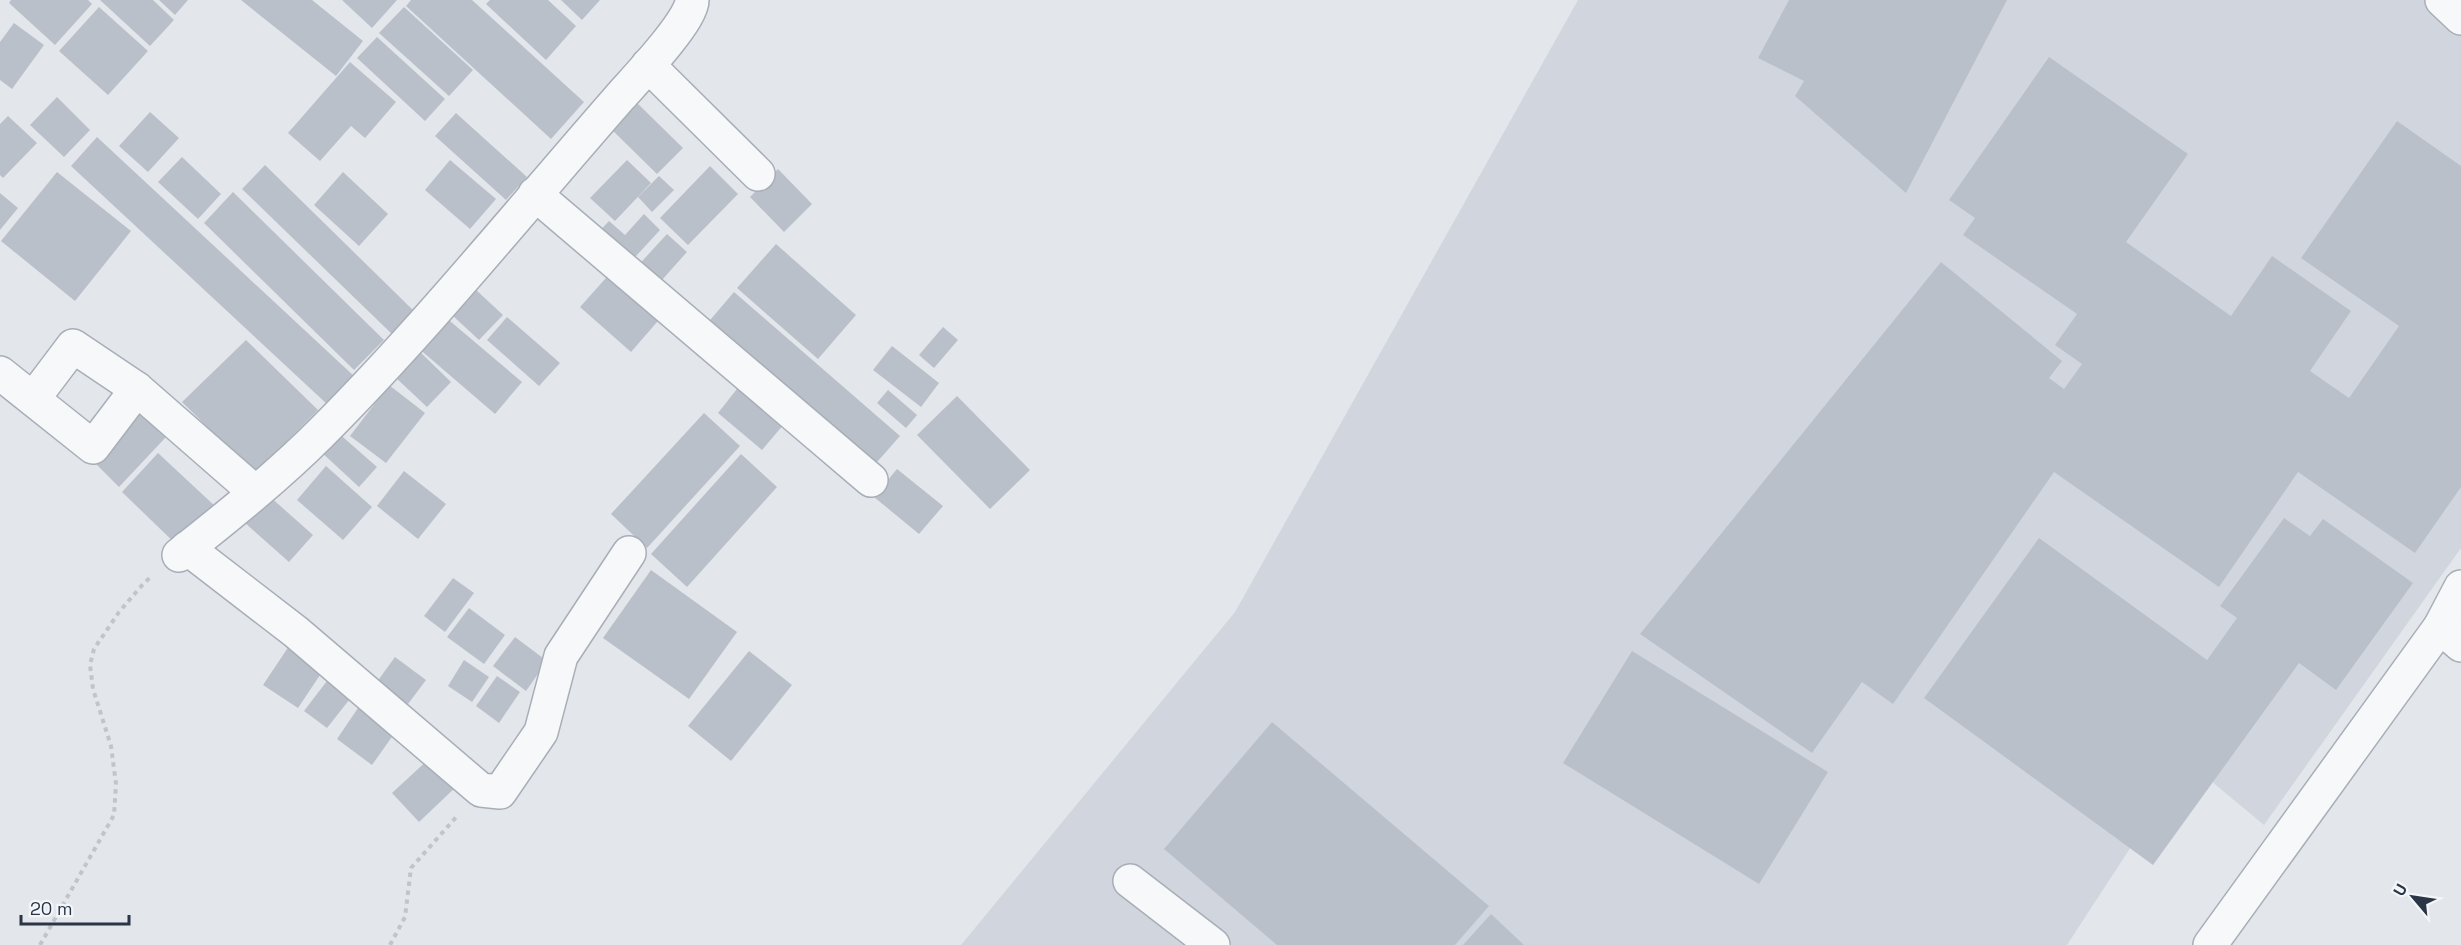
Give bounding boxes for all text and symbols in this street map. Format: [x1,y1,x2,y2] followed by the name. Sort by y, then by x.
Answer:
[2383,867,2443,927] north arrow
[2389,880,2412,900] text: U
[21,888,129,926] scale bar
[30,897,73,920] text: 20 m

